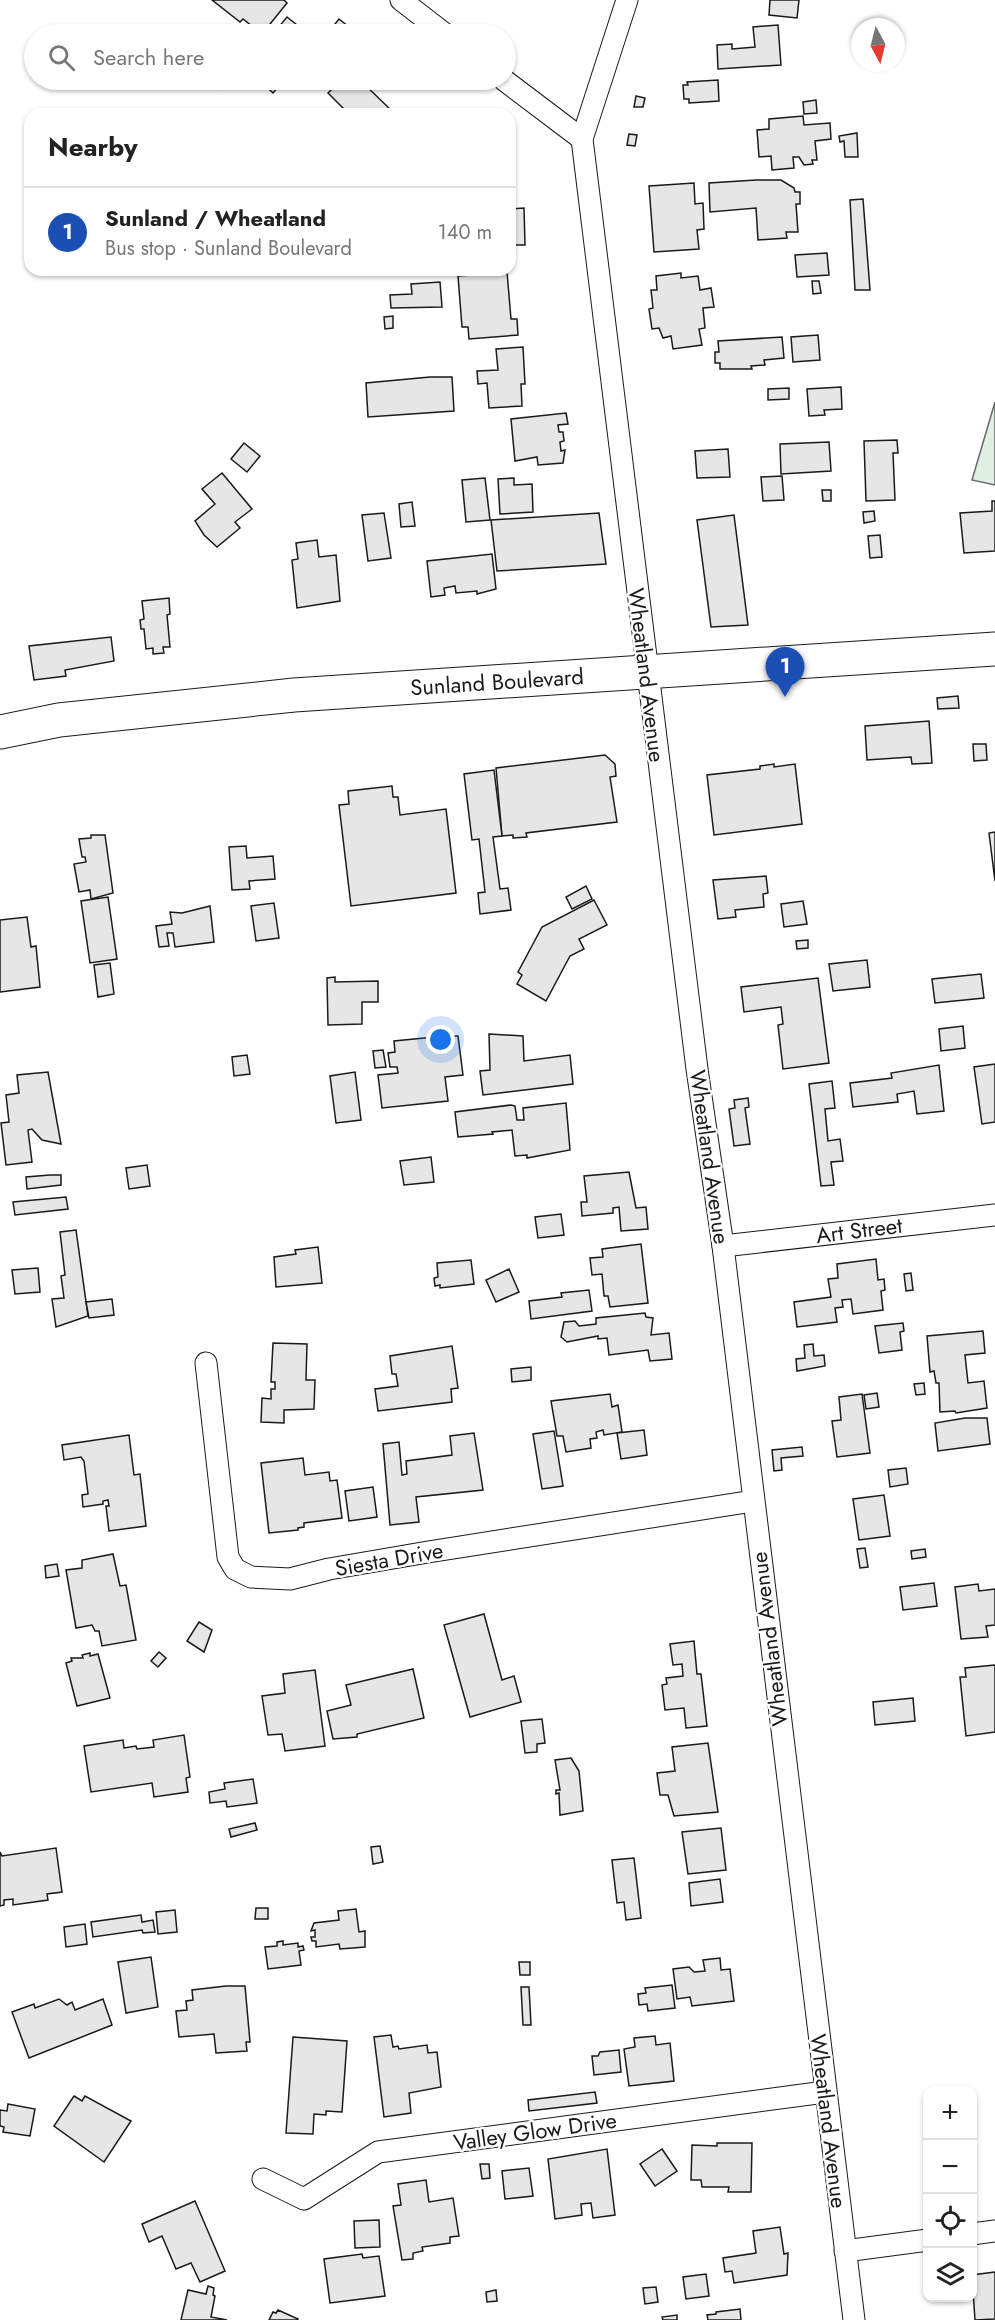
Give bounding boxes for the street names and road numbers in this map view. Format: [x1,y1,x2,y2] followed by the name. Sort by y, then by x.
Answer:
[620,586,674,764] street label: Wheatland Avenue
[409,660,585,703] street label: Sunland Boulevard
[682,1068,738,1246] street label: Wheatland Avenue
[814,1209,905,1251] street label: Art Street
[332,1534,446,1584] street label: Siesta Drive
[742,1550,796,1728] street label: Wheatland Avenue
[802,2032,856,2210] street label: Wheatland Avenue
[451,2104,619,2158] street label: Valley Glow Drive

